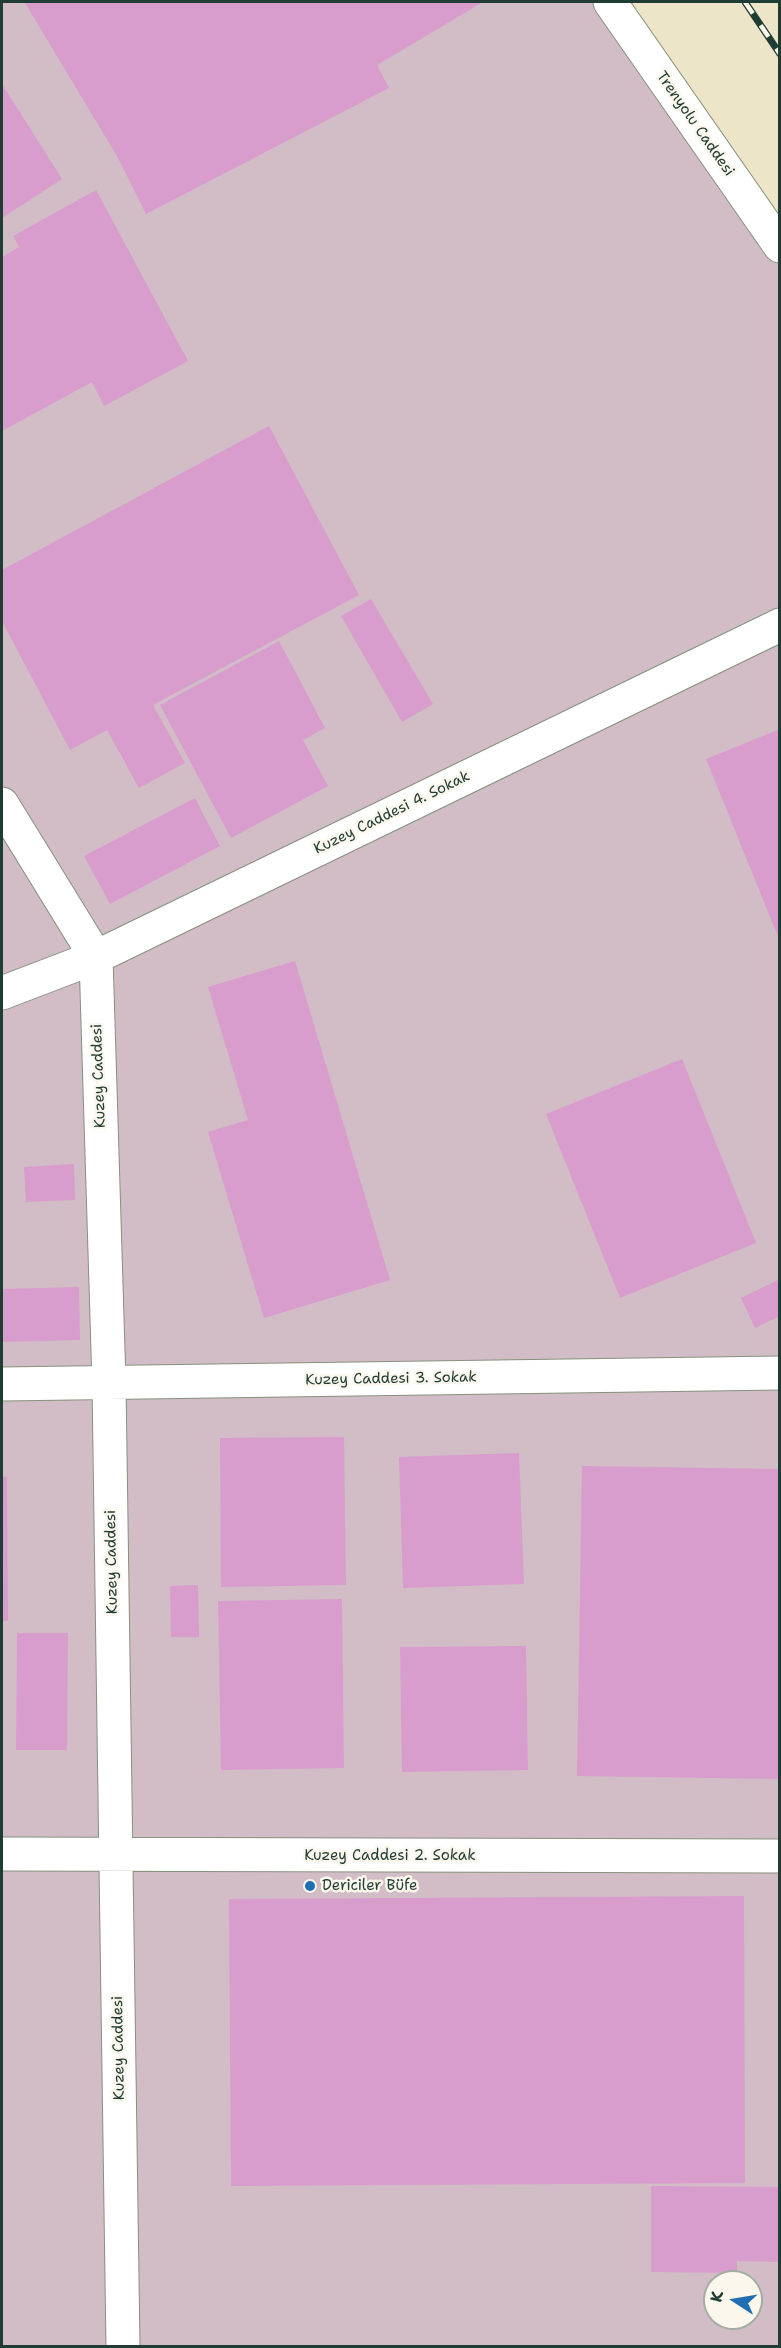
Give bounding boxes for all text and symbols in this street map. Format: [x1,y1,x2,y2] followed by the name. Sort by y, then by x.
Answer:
[652,68,738,180] street label: Trenyolu Caddesi
[311,767,473,859] street label: Kuzey Caddesi 4. Sokak
[88,1023,110,1129] street label: Kuzey Caddesi
[305,1369,477,1389] street label: Kuzey Caddesi 3. Sokak
[102,1510,122,1614] street label: Kuzey Caddesi
[304,1847,476,1865] street label: Kuzey Caddesi 2. Sokak
[322,1877,418,1895] place label: Dericiler Büfe
[303,1879,317,1893] marker: Dericiler Büfe
[109,1996,129,2100] street label: Kuzey Caddesi
[703,2270,763,2330] north arrow
[705,2289,728,2304] text: K

